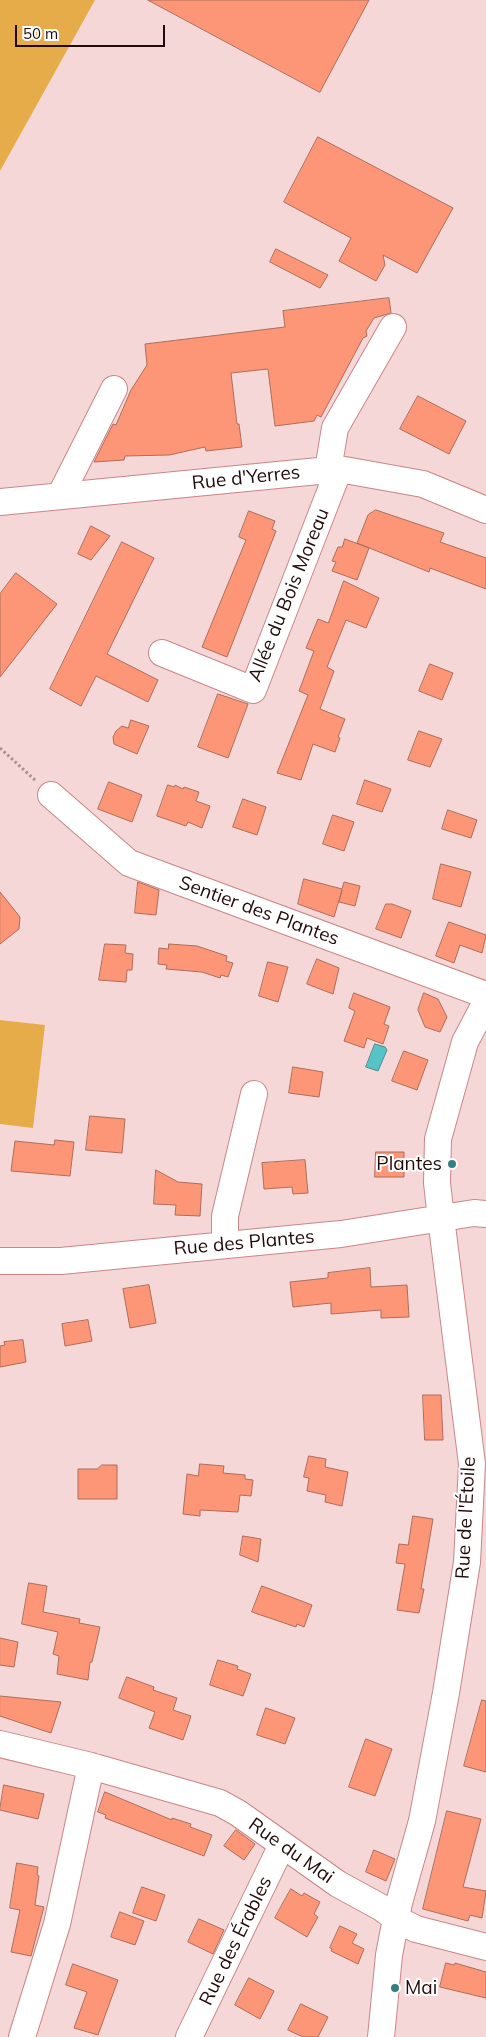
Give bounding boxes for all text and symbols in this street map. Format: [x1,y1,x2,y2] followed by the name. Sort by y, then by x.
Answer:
[18,15,168,47] scale bar
[23,24,58,43] text: 50 m
[191,461,301,495] street label: Rue d'Yerres
[244,505,334,685] street label: Allée du Bois Moreau
[176,871,342,951] street label: Sentier des Plantes
[376,1153,442,1175] place label: Plantes
[446,1158,458,1170] marker: Plantes
[173,1225,315,1261] street label: Rue des Plantes
[451,1456,481,1580] street label: Rue de l'Étoile
[244,1813,338,1889] street label: Rue du Mai
[195,1873,277,2009] street label: Rue des Érables
[405,1977,437,1999] place label: Mai
[389,1982,401,1994] marker: Mai

